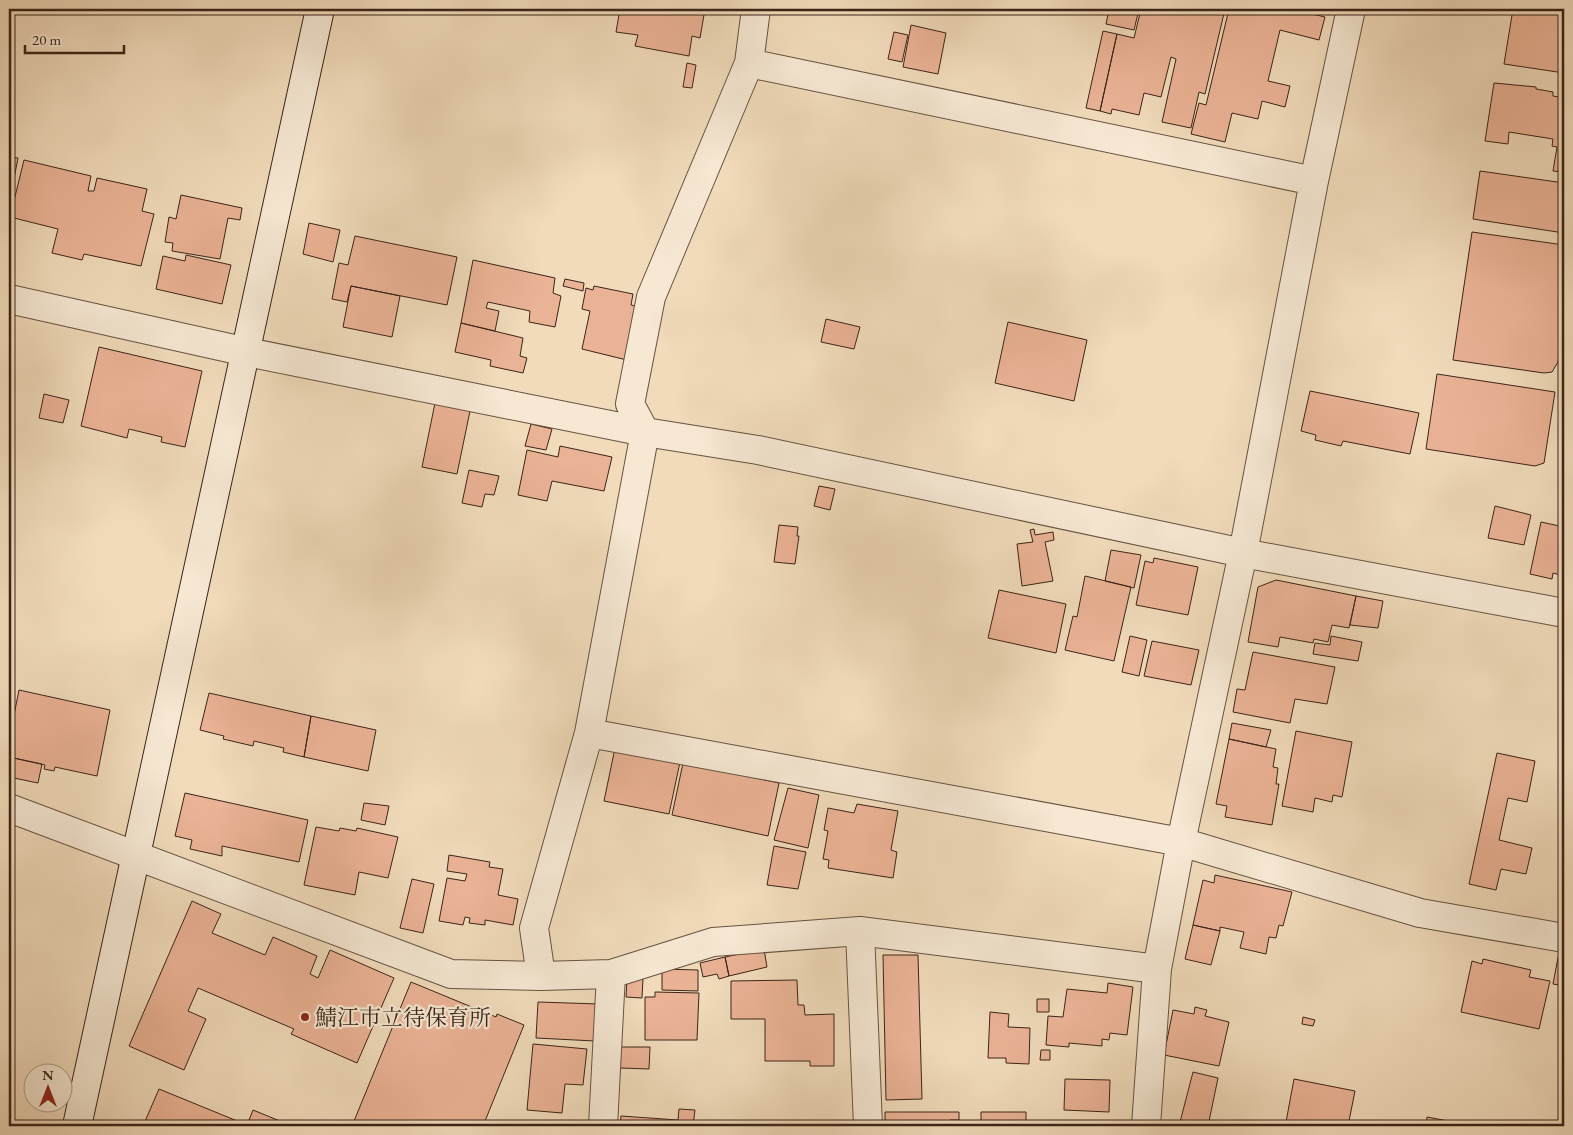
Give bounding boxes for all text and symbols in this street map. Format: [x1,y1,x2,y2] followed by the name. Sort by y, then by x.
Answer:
[25,22,124,54] scale bar
[32,30,61,49] text: 20 m
[315,1003,491,1032] place label: 鯖江市立待保育所
[299,1011,311,1023] marker: 鯖江市立待保育所
[22,1062,72,1112] north arrow
[42,1066,54,1084] text: N

